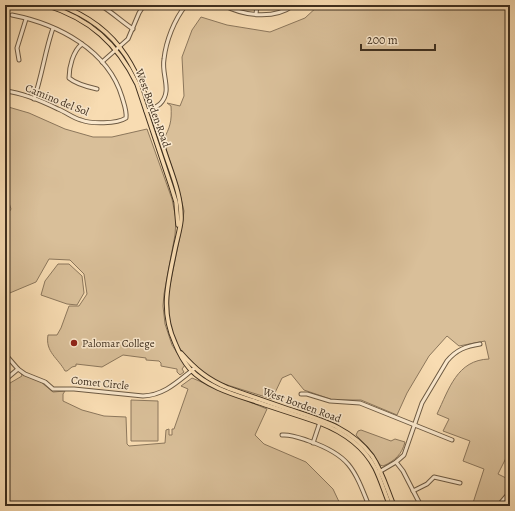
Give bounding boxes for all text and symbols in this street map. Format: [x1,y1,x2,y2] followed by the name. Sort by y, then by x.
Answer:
[361,26,435,52] scale bar
[367,32,398,48] text: 200 m
[131,66,174,149] street label: West Borden Road
[23,80,91,120] street label: Camino del Sol
[82,336,155,351] place label: Palomar College
[69,338,79,348] marker: Palomar College
[70,372,130,394] street label: Comet Circle
[260,383,343,426] street label: West Borden Road

